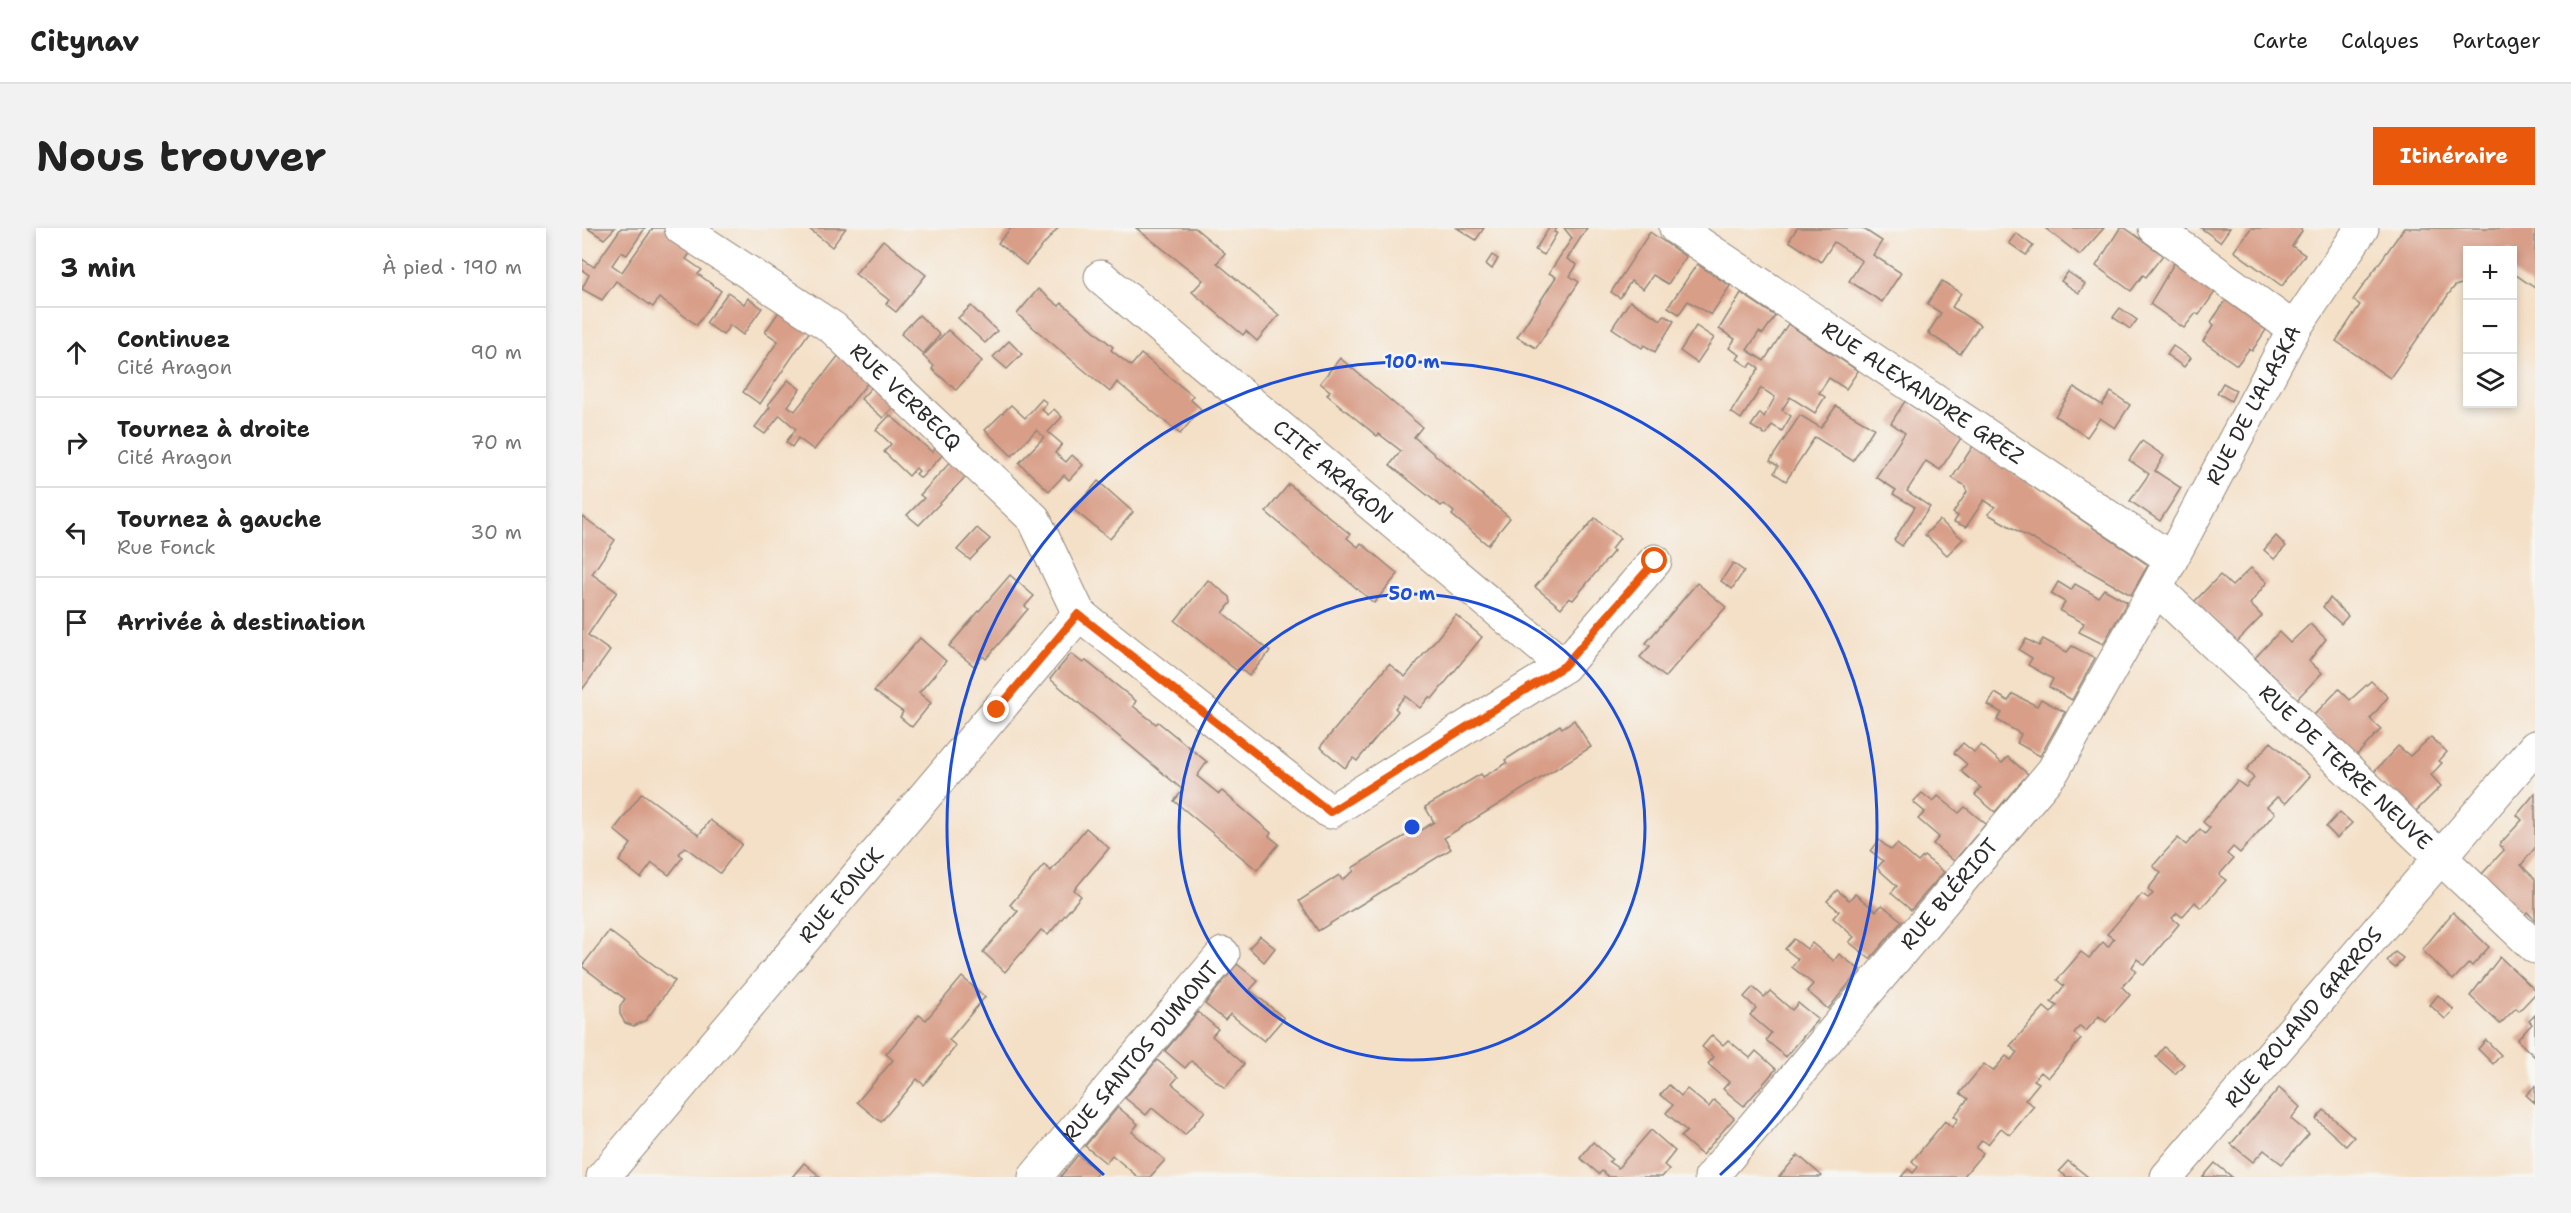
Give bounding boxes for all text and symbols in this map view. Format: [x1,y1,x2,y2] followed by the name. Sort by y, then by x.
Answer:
[30,22,139,60] text: Citynav
[2253,27,2308,55] text: Carte
[2341,27,2419,55] text: Calques
[2452,27,2541,55] text: Partager
[2373,127,2535,185] button: Itinéraire
[36,128,326,184] text: Nous trouver
[2463,246,2517,408] map controls
[2463,246,2517,300] button: +
[60,250,136,285] text: 3 min
[382,254,522,280] text: À pied · 190 m
[2463,300,2517,354] button: −
[1816,315,2030,471] street label: RUE ALEXANDRE GREZ
[2199,320,2307,490] street label: RUE DE L'ALASKA
[117,325,230,354] text: Continuez
[60,336,93,369] icon: ahead
[844,337,967,457] street label: RUE VERBECQ
[470,339,522,365] text: 90 m
[1384,350,1440,374] text: 100 m
[117,354,232,380] text: Cité Aragon
[2463,354,2517,408] button: layers
[1267,413,1399,530] street label: CITÉ ARAGON
[117,415,310,444] text: Tournez à droite
[60,426,93,459] icon: right
[470,429,522,455] text: 70 m
[117,444,232,470] text: Cité Aragon
[117,505,322,534] text: Tournez à gauche
[60,516,93,549] icon: left
[470,519,522,545] text: 30 m
[117,534,216,560] text: Rue Fonck
[1641,547,1667,573] route start
[1389,582,1436,606] text: 50 m
[60,606,93,639] icon: arrive
[117,608,365,637] text: Arrivée à destination
[2253,679,2438,856] street label: RUE DE TERRE NEUVE
[983,696,1009,722] route end
[1402,817,1422,837] centre of rings
[1894,832,2004,956] street label: RUE BLÉRIOT
[793,841,890,949] street label: RUE FONCK
[2218,921,2389,1114] street label: RUE ROLAND GARROS
[1056,955,1225,1148] street label: RUE SANTOS DUMONT

